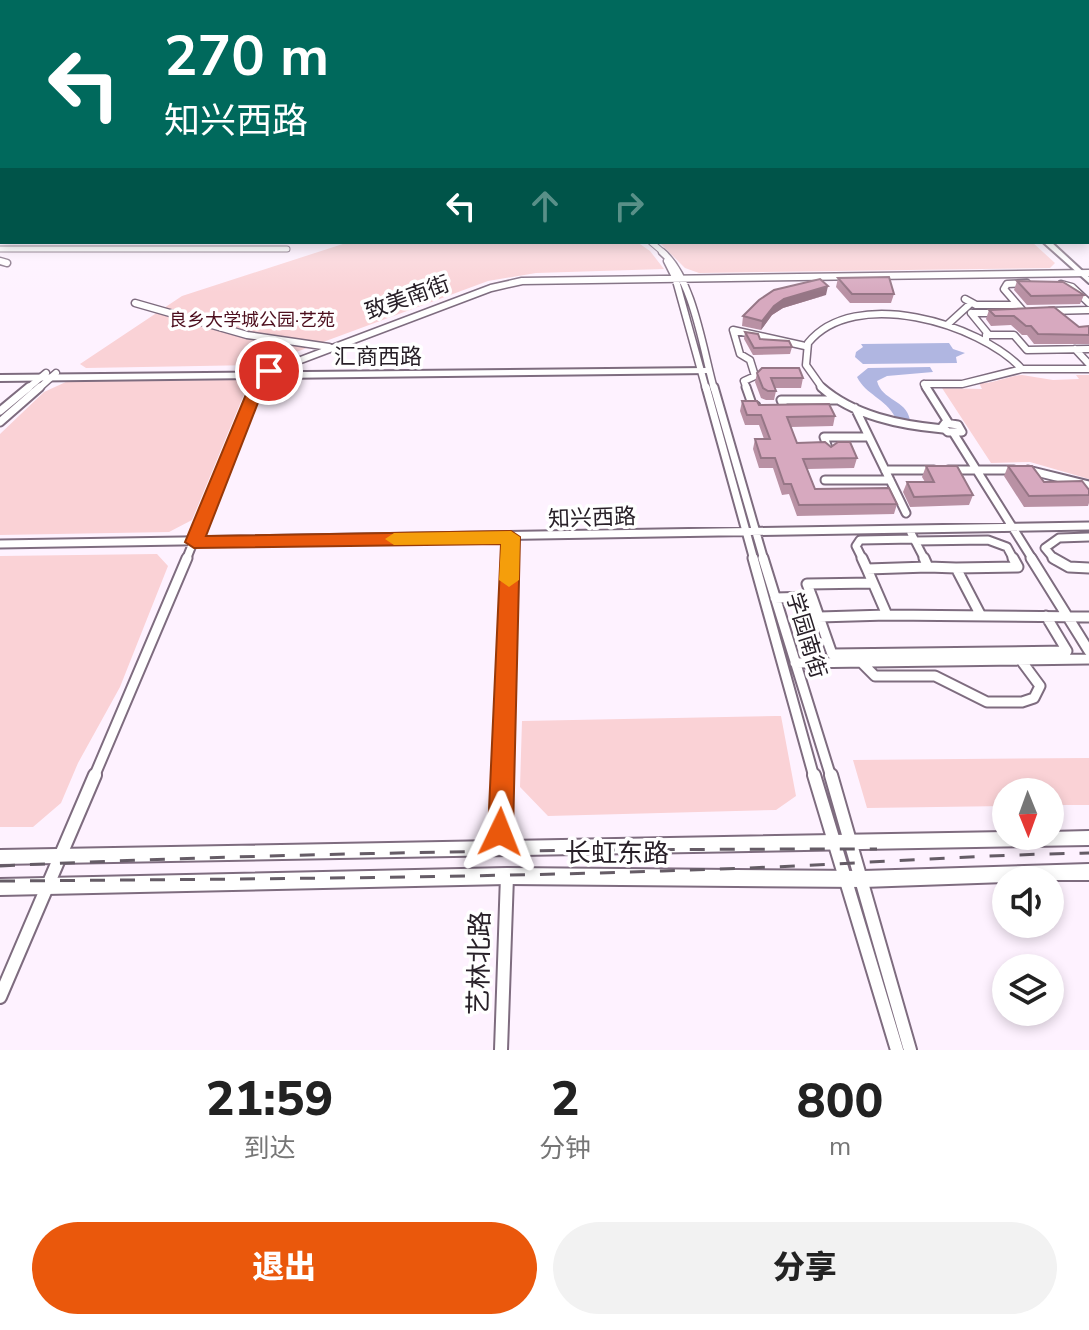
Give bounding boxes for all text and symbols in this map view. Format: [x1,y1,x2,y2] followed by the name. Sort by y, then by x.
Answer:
[164,18,329,95] text: 270 m
[32,32,136,136] icon: left
[164,97,308,146] text: 知兴西路
[439,184,483,228] icon: left
[523,184,567,228] icon: ahead
[607,184,651,228] icon: right
[361,269,454,327] street label: 致美南街
[169,308,335,332] park label: 良乡大学城公园·艺苑
[235,337,303,405] pin
[334,342,422,372] street label: 汇商西路
[247,349,291,393] icon: arrive
[548,501,637,535] street label: 知兴西路
[779,589,833,682] street label: 学园南街
[992,778,1064,850] north arrow
[992,778,1064,1026] map controls
[458,790,542,874] position arrow
[565,836,669,871] street label: 长虹东路
[992,866,1064,938] button: sound
[461,911,498,1015] street label: 艺林北路
[992,954,1064,1026] button: layers
[206,1066,333,1132] text: 21:59
[551,1066,580,1132] text: 2
[797,1068,883,1134] text: 800
[829,1129,851,1164] text: m
[244,1131,296,1166] text: 到达
[539,1131,591,1166] text: 分钟
[32,1222,537,1314] button: 退出
[553,1222,1057,1314] button: 分享

